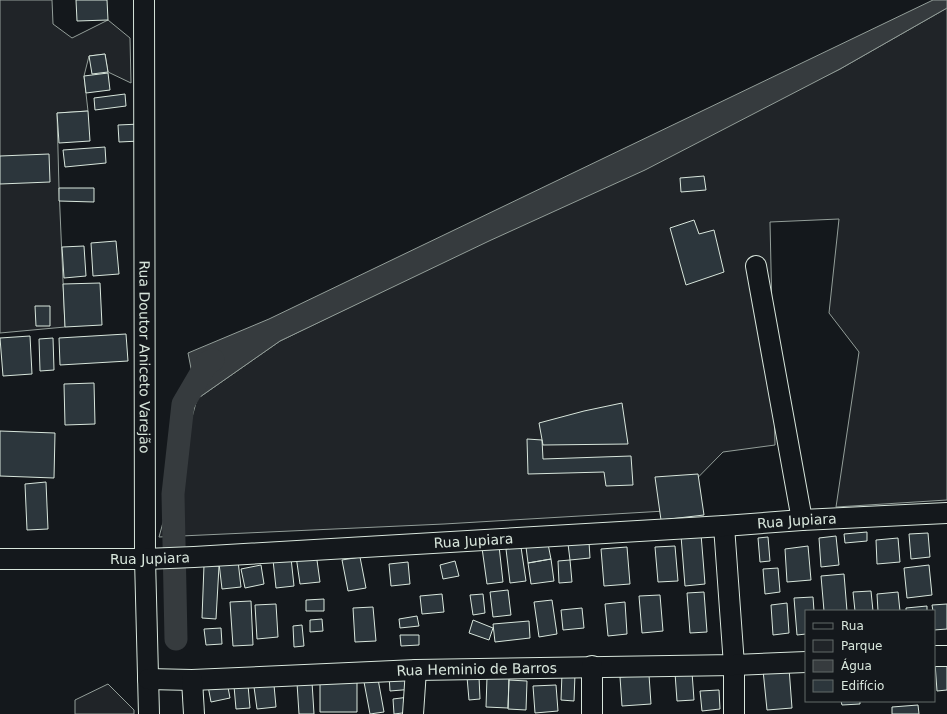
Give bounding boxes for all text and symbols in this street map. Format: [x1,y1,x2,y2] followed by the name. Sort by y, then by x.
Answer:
[136,260,153,454] street label: Rua Doutor Aniceto Varejão
[756,510,837,531] street label: Rua Jupiara
[433,530,514,551] street label: Rua Jupiara
[110,549,190,567] street label: Rua Jupiara
[805,610,935,702] legend
[841,619,864,633] text: Rua
[841,639,882,653] text: Parque
[841,658,872,673] text: Água
[396,660,557,679] street label: Rua Heminio de Barros
[841,679,884,693] text: Edifício

